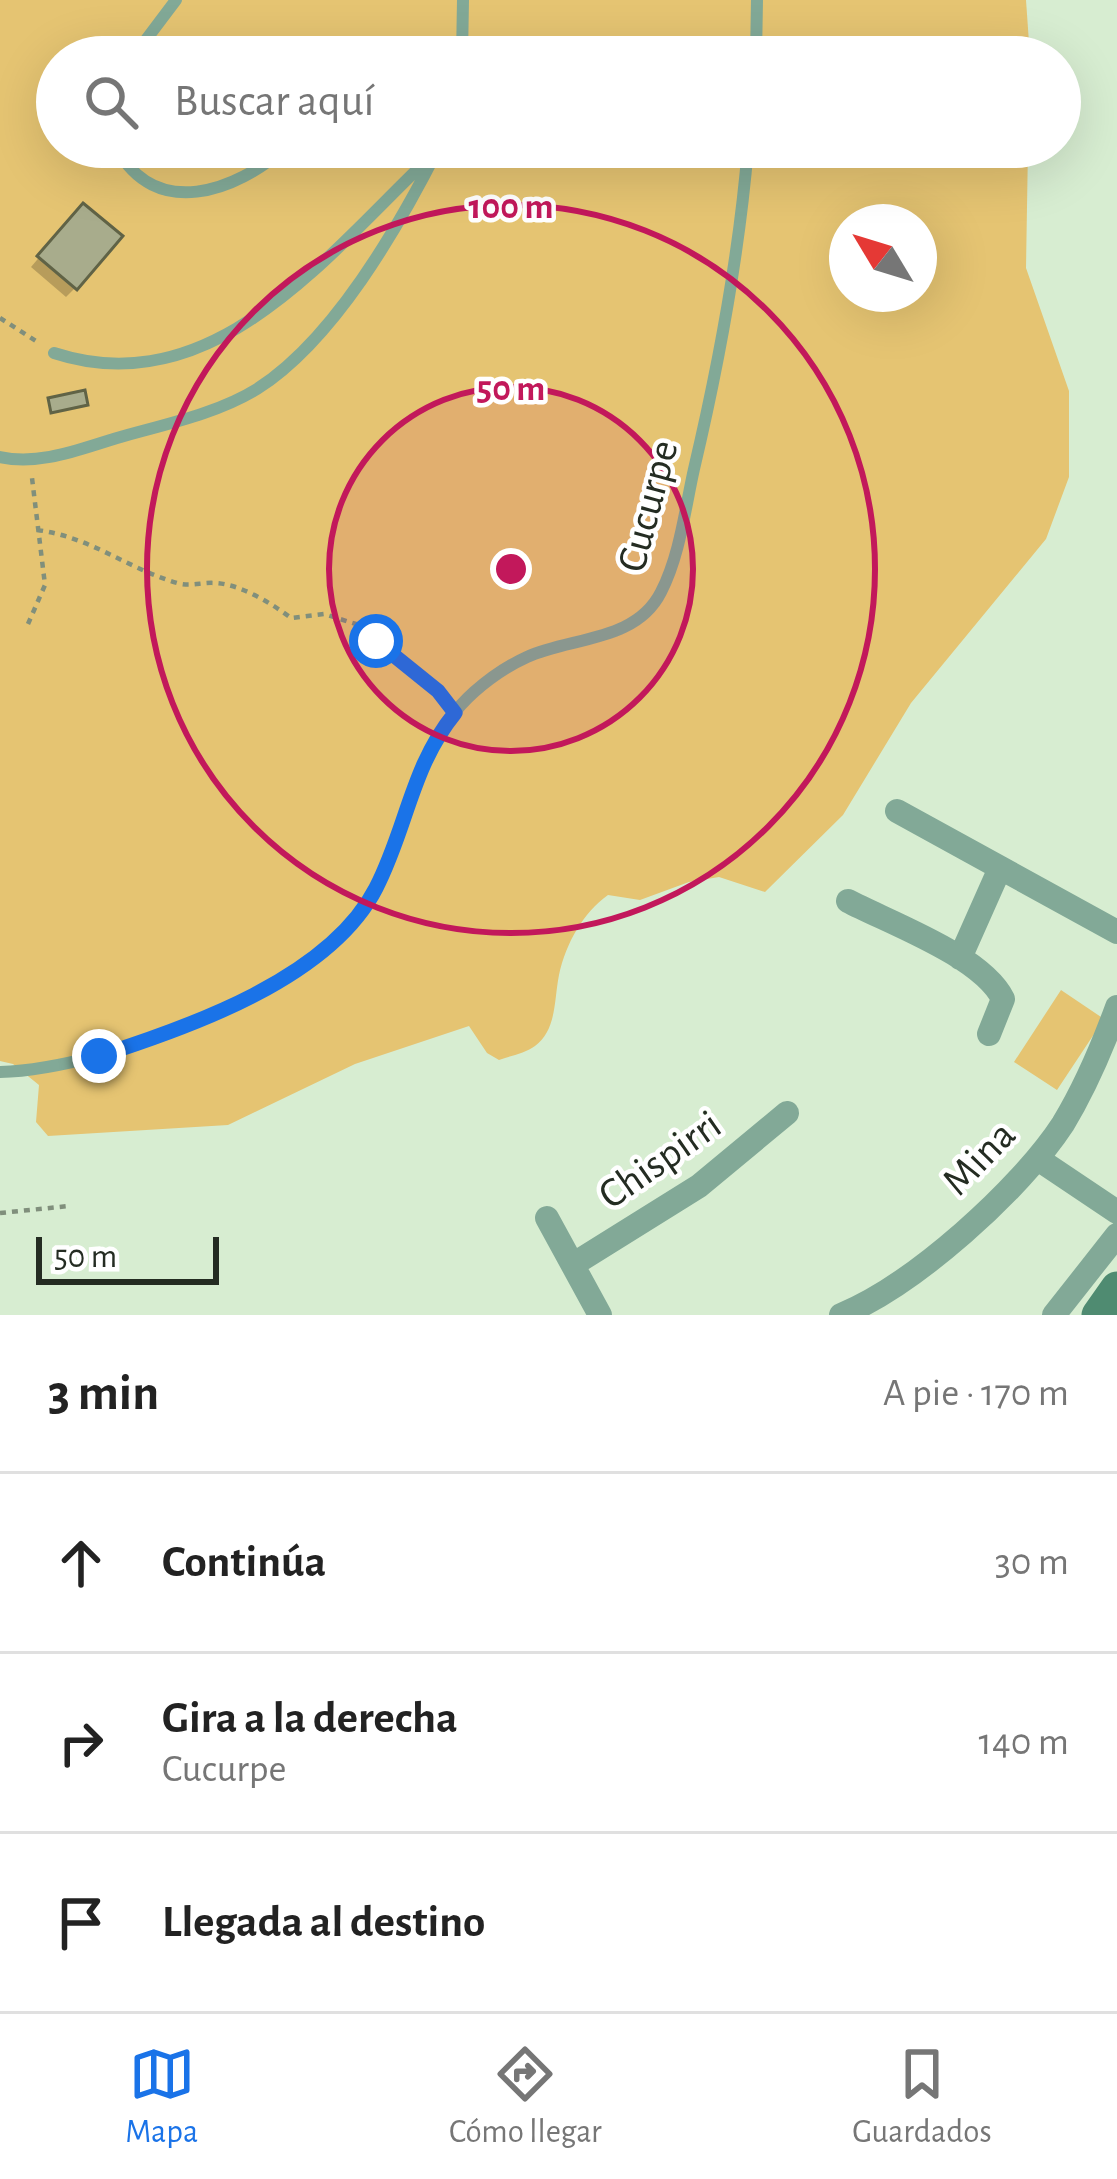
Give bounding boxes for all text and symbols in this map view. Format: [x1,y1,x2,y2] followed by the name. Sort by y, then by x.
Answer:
[36,36,1081,168] search box
[78,69,144,135] icon: search
[174,79,374,124] text: Buscar aquí
[469,189,553,225] text: 100 m
[829,204,937,312] north arrow
[477,371,545,407] text: 50 m
[610,436,686,576] street label: Cucurpe
[490,548,532,590] centre of rings
[349,614,403,668] route start
[72,1029,126,1083] route end
[591,1103,729,1217] street label: Chispirri
[935,1113,1023,1203] street label: Mina
[36,1231,219,1284] scale bar
[54,1241,117,1274] text: 50 m
[48,1368,159,1419] text: 3 min
[883,1374,1069,1413] text: A pie · 170 m
[48,1530,114,1596] icon: ahead
[162,1540,326,1585] text: Continúa
[995,1543,1069,1582] text: 30 m
[162,1696,458,1741] text: Gira a la derecha
[48,1710,114,1776] icon: right
[979,1723,1069,1762] text: 140 m
[162,1750,287,1789] text: Cucurpe
[48,1890,114,1956] icon: arrive
[162,1900,485,1945] text: Llegada al destino
[125,2041,198,2153] tab: Mapa
[449,2041,602,2153] tab: Cómo llegar
[852,2041,992,2153] tab: Guardados

